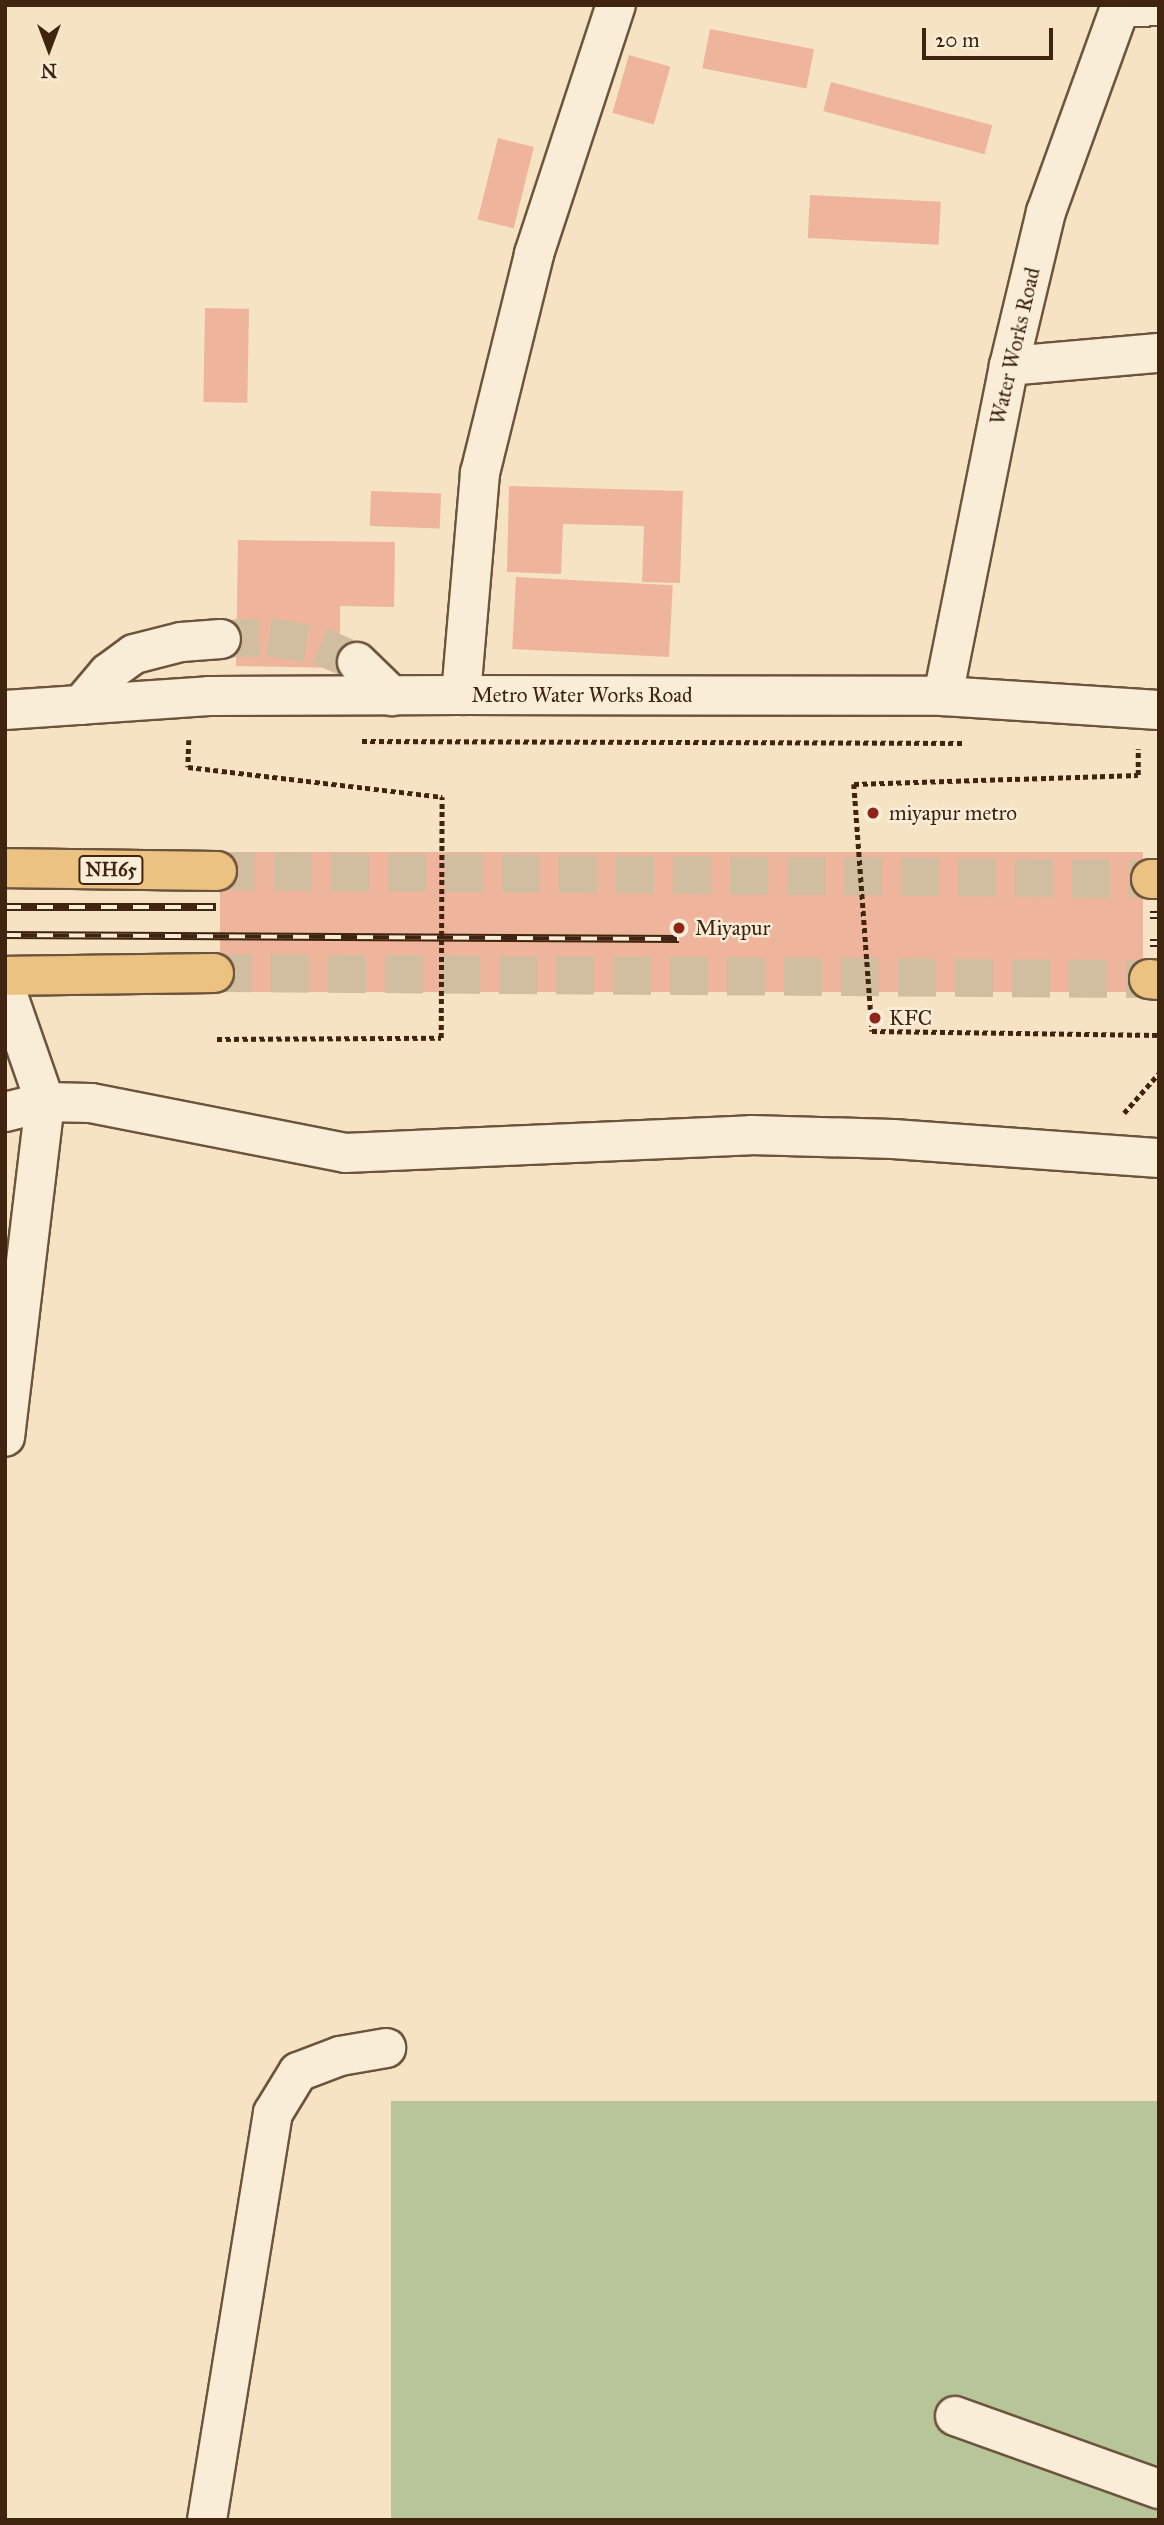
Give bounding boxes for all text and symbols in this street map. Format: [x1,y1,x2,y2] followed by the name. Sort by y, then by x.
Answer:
[14,14,84,84] north arrow
[926,14,1057,58] scale bar
[935,27,980,53] text: 20 m
[41,59,57,82] text: N
[985,265,1045,427] street label: Water Works Road
[471,682,693,708] street label: Metro Water Works Road
[889,800,1017,826] place label: miyapur metro
[863,803,883,823] marker: miyapur metro
[78,855,144,886] road number: NH65
[695,915,770,941] place label: Miyapur
[669,918,689,938] marker: Miyapur
[889,1005,932,1031] place label: KFC
[867,1010,883,1026] marker: KFC

